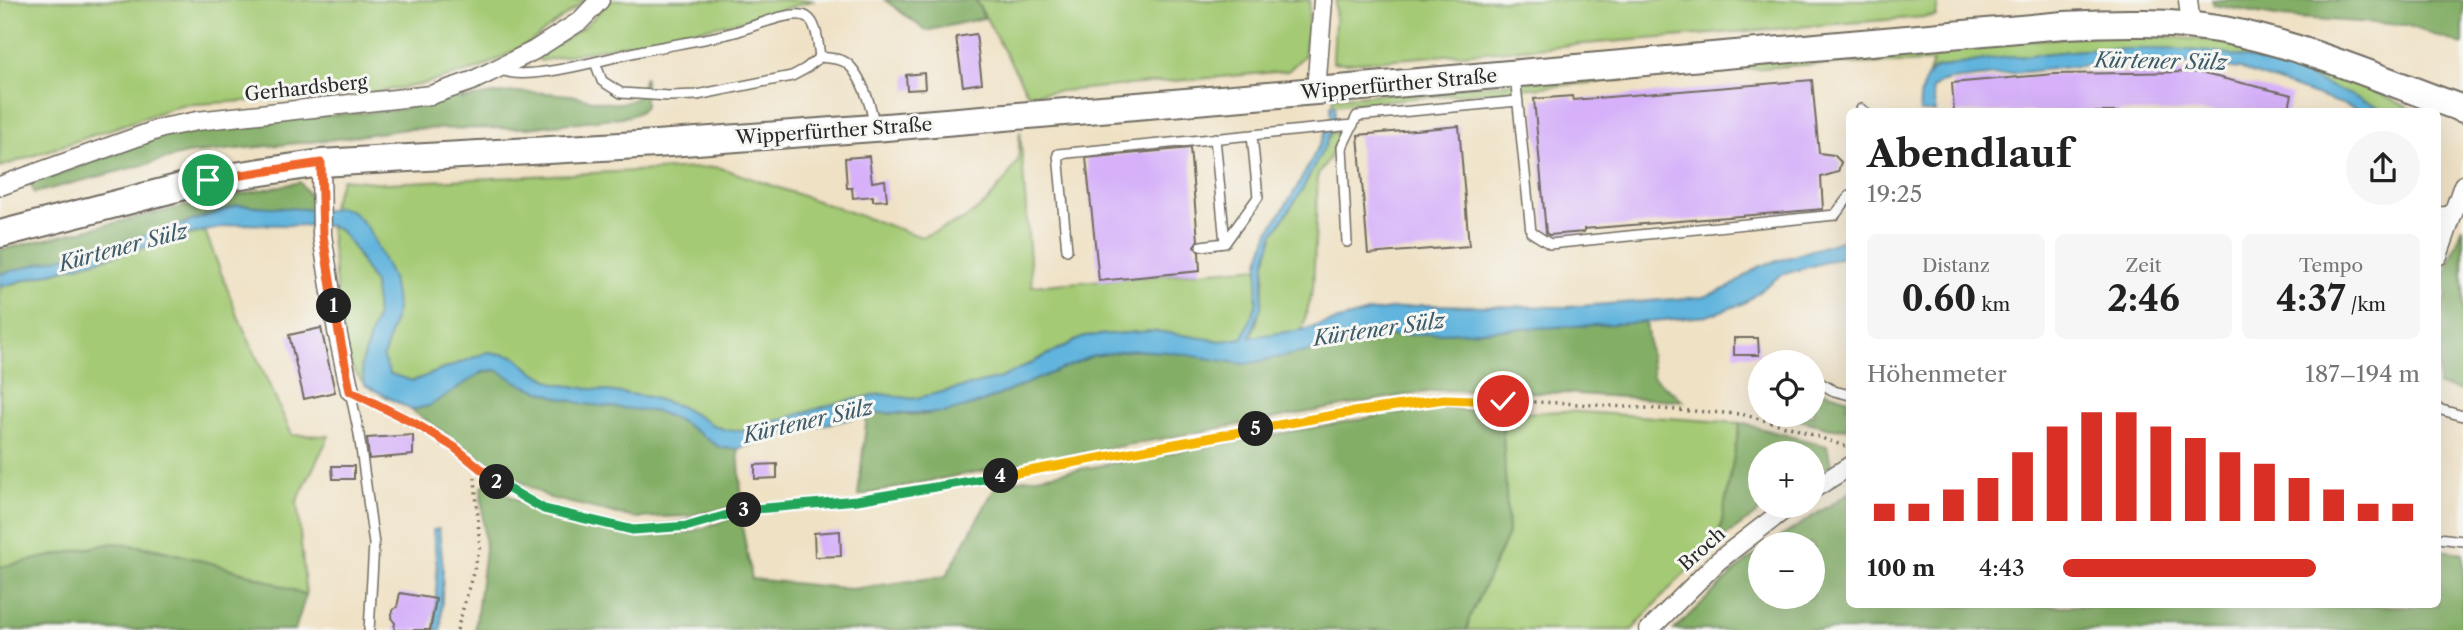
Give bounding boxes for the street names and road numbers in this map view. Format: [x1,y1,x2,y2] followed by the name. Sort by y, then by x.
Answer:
[1299,64,1498,104] street label: Wipperfürther Straße
[243,70,370,106] street label: Gerhardsberg
[734,113,933,149] street label: Wipperfürther Straße
[1674,522,1730,576] street label: Broch

